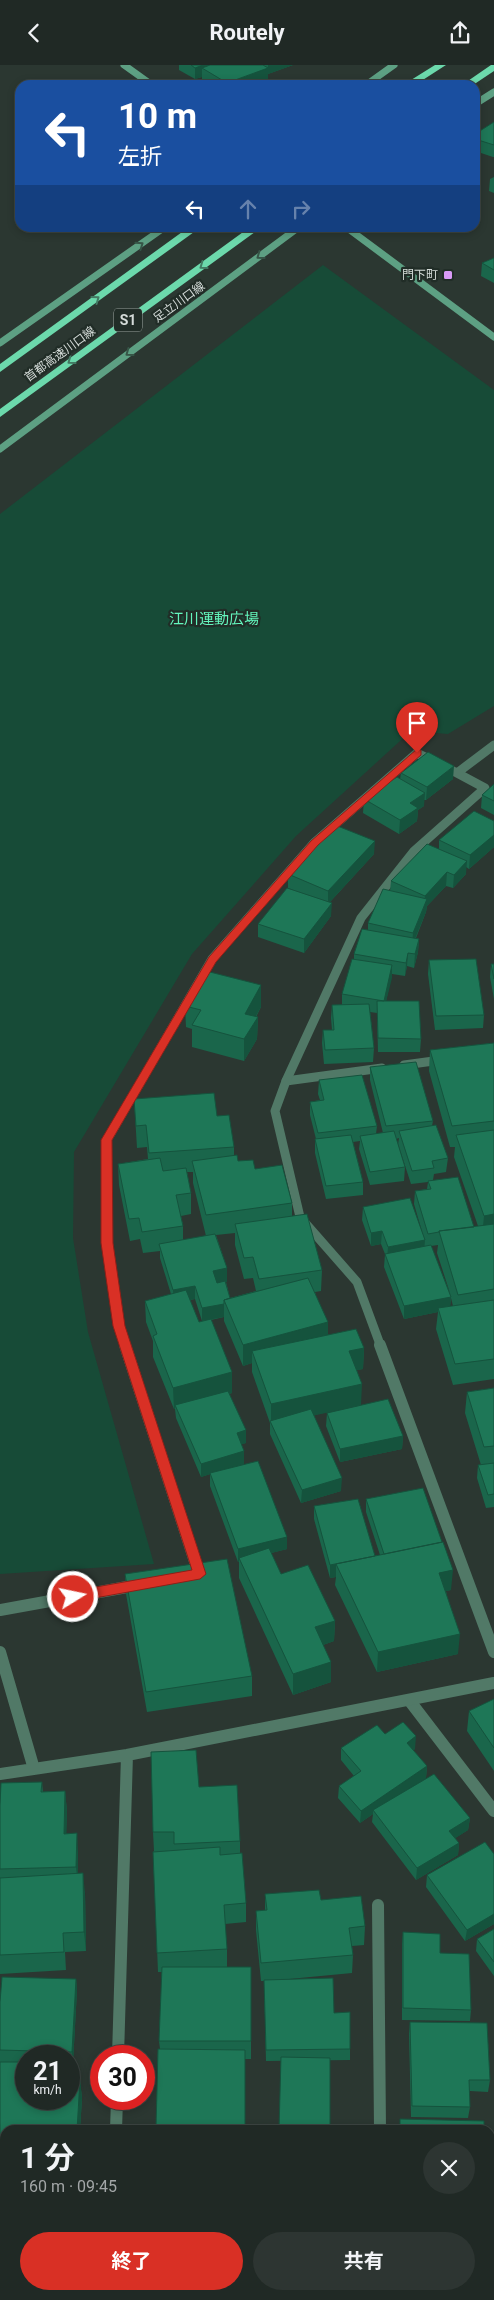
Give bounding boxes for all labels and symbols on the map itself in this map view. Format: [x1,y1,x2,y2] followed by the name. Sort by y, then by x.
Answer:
[135,242,144,251] one-way arrow
[257,251,266,259] one-way arrow
[199,260,209,269] one-way arrow
[402,268,438,282] place label: 門下町
[442,269,454,281] marker: 門下町
[151,279,207,325] street label: 足立川口線
[90,296,100,305] one-way arrow
[114,309,142,331] road number: S1
[22,324,98,384] street label: 首都高速川口線
[126,347,135,355] one-way arrow
[67,355,77,364] one-way arrow
[169,610,259,628] park label: 江川運動広場
[396,702,438,753] pin
[46,1570,98,1622] position arrow
[90,2045,155,2110] speed limit sign: 30

